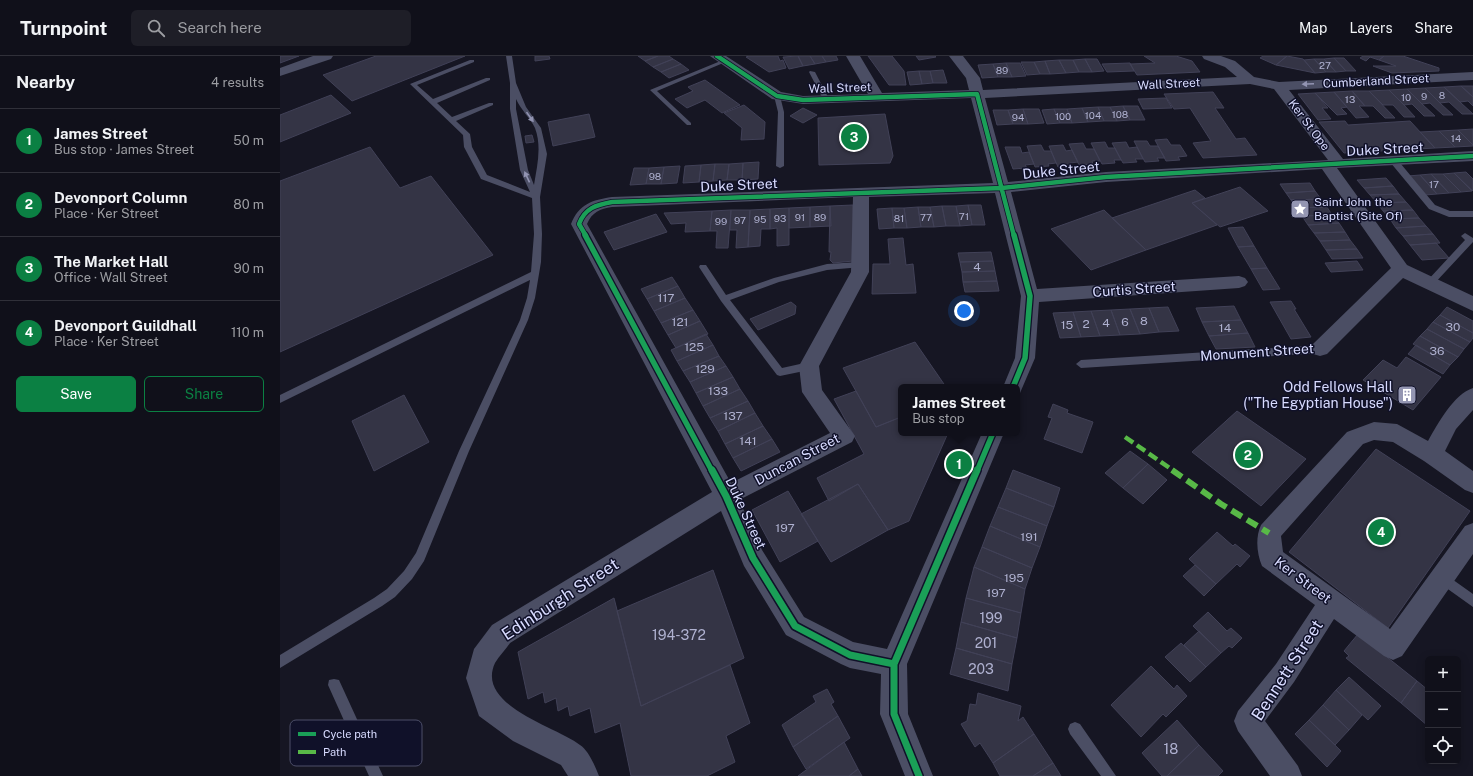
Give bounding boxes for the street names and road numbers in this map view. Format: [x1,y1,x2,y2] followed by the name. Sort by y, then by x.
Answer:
[1322,71,1430,91] street label: Cumberland Street
[1137,75,1201,93] street label: Wall Street
[808,80,872,96] street label: Wall Street
[1285,97,1333,153] street label: Ker St Ope
[1346,139,1424,159] street label: Duke Street
[1022,158,1100,182] street label: Duke Street
[700,175,778,195] street label: Duke Street
[1092,278,1176,300] street label: Curtis Street
[1200,340,1314,364] street label: Monument Street
[752,430,842,488] street label: Duncan Street
[722,474,770,552] street label: Duke Street
[1271,553,1335,607] street label: Ker Street
[498,554,622,644] street label: Edinburgh Street
[1247,616,1327,724] street label: Bennett Street

